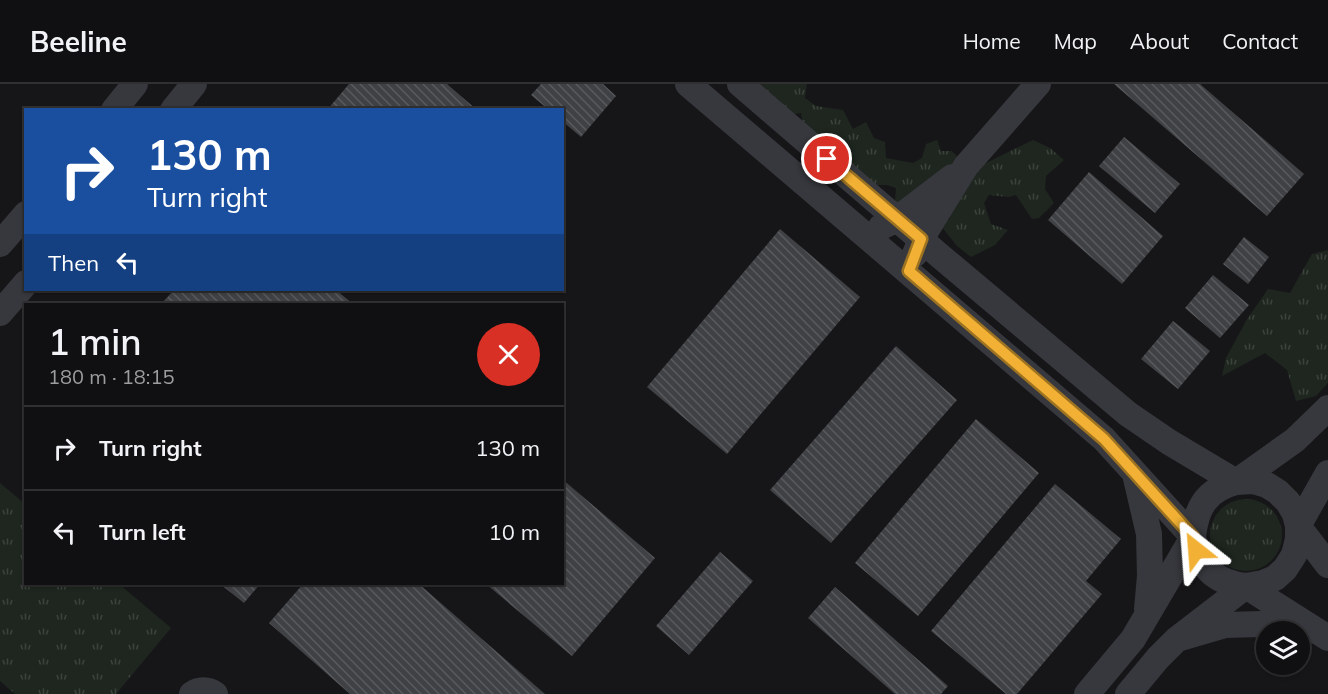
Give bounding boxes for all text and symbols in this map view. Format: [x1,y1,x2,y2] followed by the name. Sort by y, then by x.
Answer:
[30,24,127,59] text: Beeline
[963,28,1021,54] text: Home
[1054,28,1097,54] text: Map
[1130,28,1189,54] text: About
[1222,28,1298,54] text: Contact
[147,128,272,181] text: 130 m
[48,132,126,210] icon: right
[801,133,852,184] pin
[810,142,843,175] icon: arrive
[147,180,267,214] text: Turn right
[111,246,144,279] icon: left
[48,249,99,277] text: Then
[48,319,142,364] text: 1 min
[477,323,540,386] button: close
[48,364,174,389] text: 180 m · 18:15
[48,432,81,465] icon: right
[99,434,202,462] text: Turn right
[475,434,540,462] text: 130 m
[48,516,81,549] icon: left
[99,518,186,546] text: Turn left
[489,518,540,546] text: 10 m
[1164,518,1228,582] position arrow
[1256,621,1310,675] map controls
[1256,621,1310,675] button: layers

